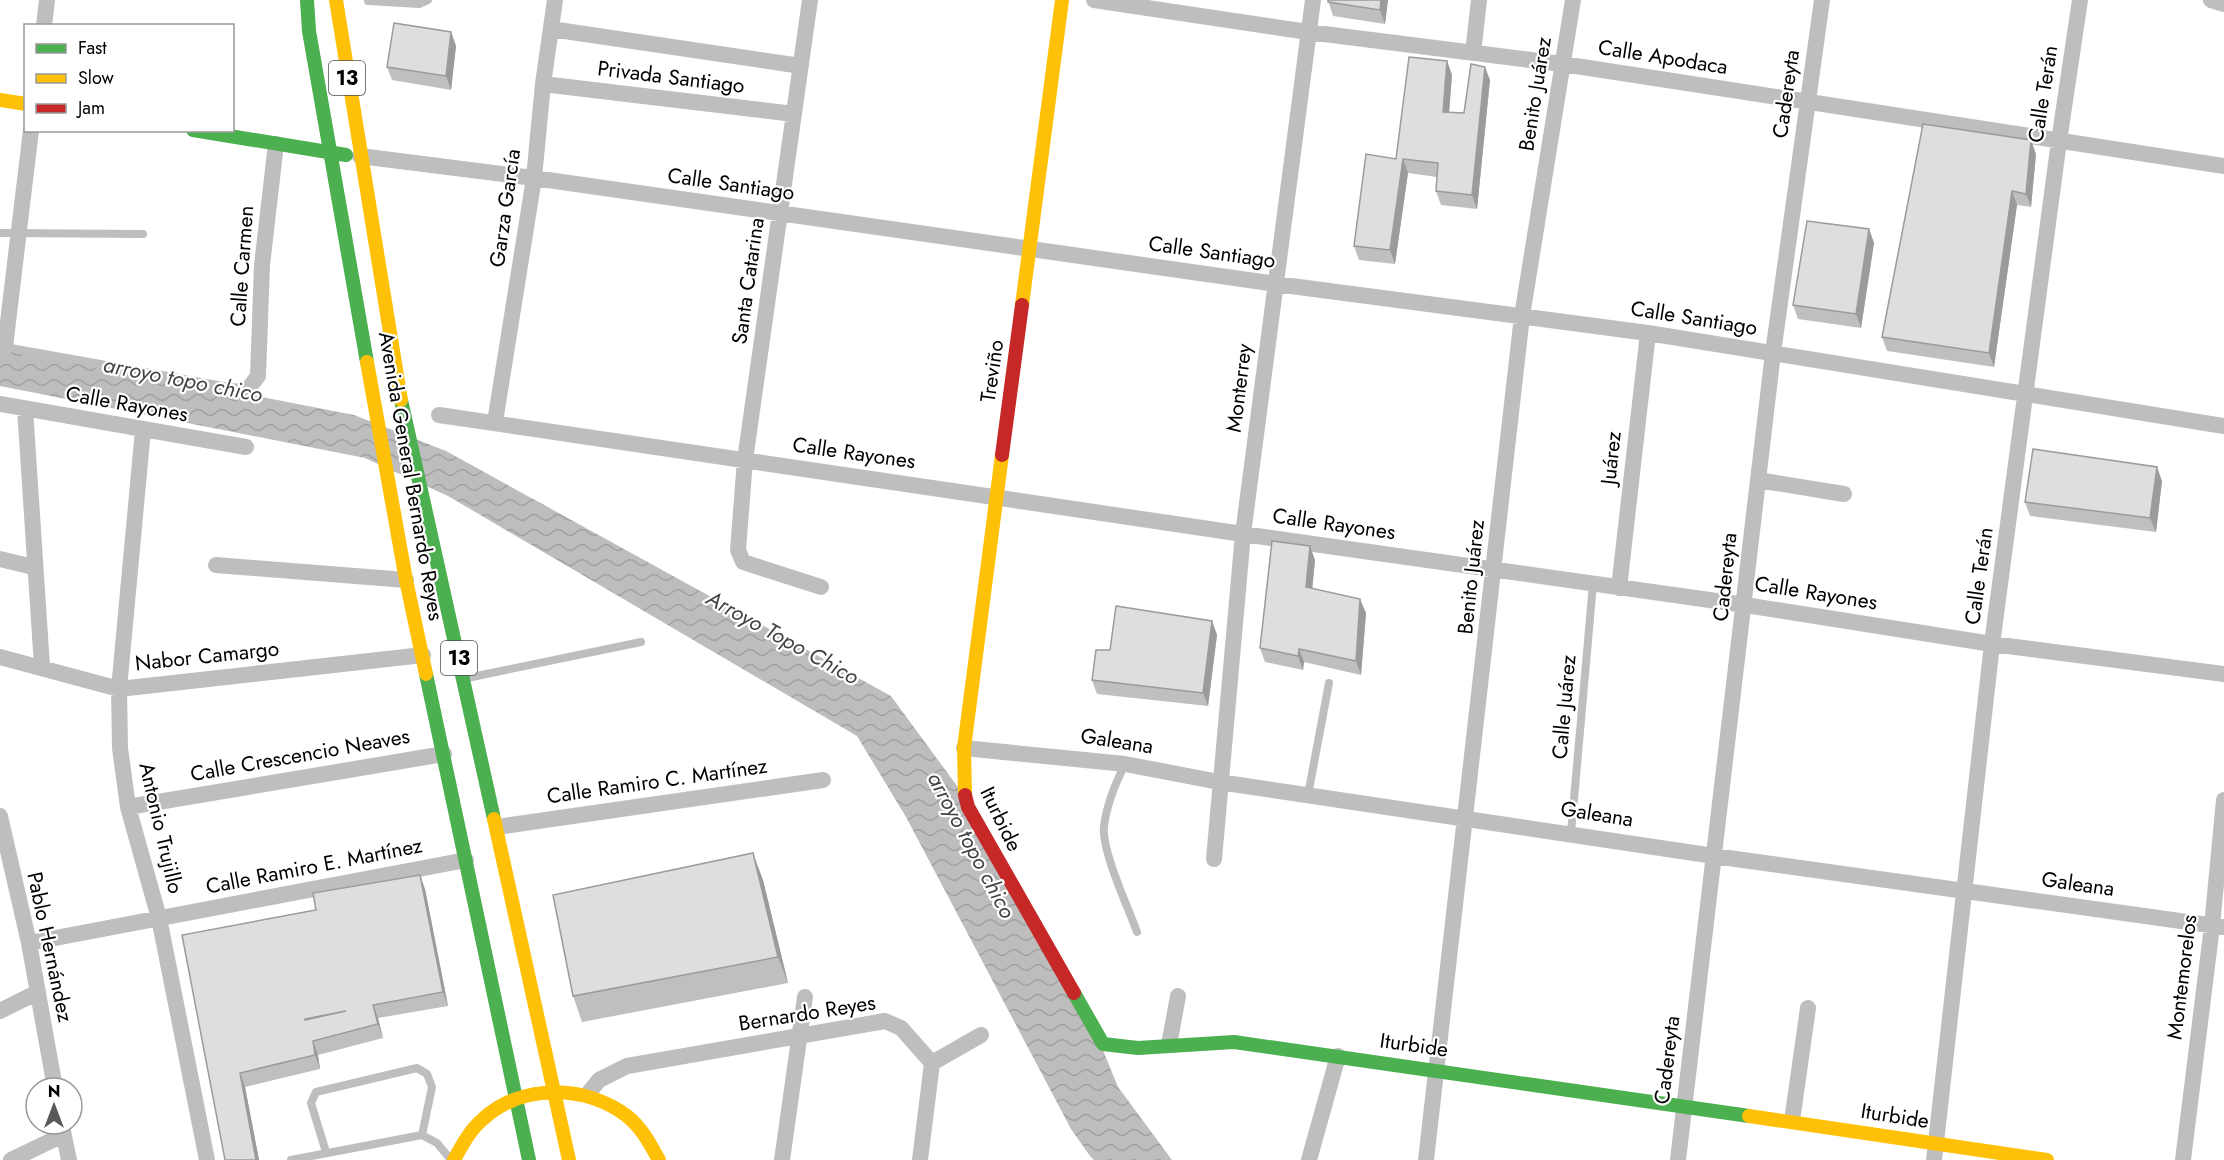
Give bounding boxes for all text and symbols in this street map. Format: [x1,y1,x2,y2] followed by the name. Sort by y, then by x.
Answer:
[24,24,234,132] legend
[1596,32,1730,82] street label: Calle Apodaca
[1511,34,1559,153] street label: Benito Juárez
[78,35,107,61] text: Fast
[2021,43,2065,145] street label: Calle Terán
[1765,48,1807,140] street label: Cadereyta
[596,53,746,101] street label: Privada Santiago
[329,61,365,95] road number: 13
[78,65,115,91] text: Slow
[76,95,105,121] text: Jam
[482,147,528,269] street label: Garza García
[666,160,796,208] street label: Calle Santiago
[223,205,261,327] street label: Calle Carmen
[724,216,772,346] street label: Santa Catarina
[1147,228,1277,276] street label: Calle Santiago
[1628,293,1760,343] street label: Calle Santiago
[371,329,451,623] street label: Avenida General Bernardo Reyes
[973,338,1011,404] street label: Treviño
[1219,341,1259,434] street label: Monterrey
[101,348,266,410] water label: arroyo topo chico
[63,378,191,430] street label: Calle Rayones
[791,430,917,476] street label: Calle Rayones
[1593,430,1629,489] street label: Juárez
[1271,501,1397,547] street label: Calle Rayones
[1450,518,1492,636] street label: Benito Juárez
[1957,525,2001,627] street label: Calle Terán
[1705,531,1745,623] street label: Cadereyta
[1753,569,1879,617] street label: Calle Rayones
[700,581,865,692] water label: Arroyo Topo Chico
[134,634,280,678] street label: Nabor Camargo
[441,641,477,675] road number: 13
[1545,653,1584,760] street label: Calle Juárez
[1078,720,1156,762] street label: Galeana
[188,721,412,789] street label: Calle Crescencio Neaves
[545,751,769,811] street label: Calle Ramiro C. Martínez
[131,759,191,897] street label: Antonio Trujillo
[920,766,1024,924] water label: arroyo topo chico
[972,782,1030,857] street label: Iturbide
[1558,793,1636,835] street label: Galeana
[203,830,425,902] street label: Calle Ramiro E. Martínez
[2040,864,2116,904] street label: Galeana
[19,869,81,1025] street label: Pablo Hernández
[2159,913,2205,1041] street label: Montemorelos
[736,987,878,1039] street label: Bernardo Reyes
[1647,1014,1687,1106] street label: Cadereyta
[1378,1025,1450,1065] street label: Iturbide
[24,1076,84,1136] north arrow
[48,1080,60,1103] text: N
[1859,1096,1931,1136] street label: Iturbide

